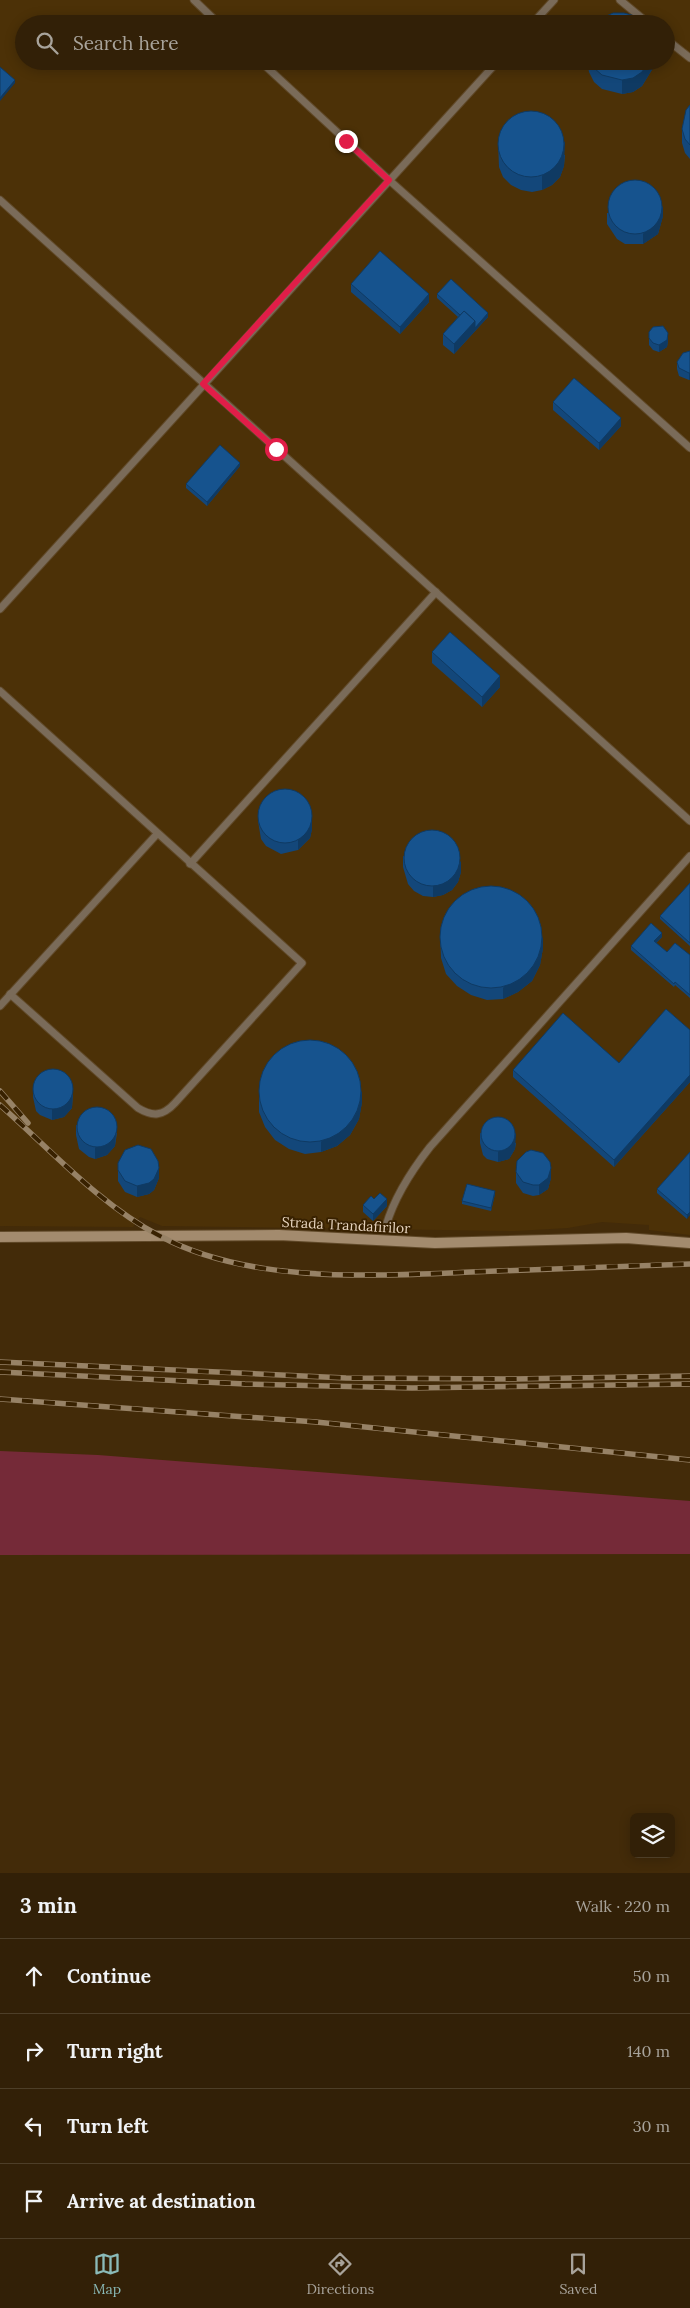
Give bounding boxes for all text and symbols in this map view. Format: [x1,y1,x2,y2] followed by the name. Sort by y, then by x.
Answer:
[15,15,675,70] search box
[33,29,61,57] icon: search
[73,31,179,55] text: Search here
[335,130,358,153] route end
[265,438,288,461] route start
[281,1213,411,1237] street label: Strada Trandafirilor
[630,1813,675,1858] map controls
[630,1813,675,1858] button: layers
[20,1892,77,1919] text: 3 min
[575,1896,670,1916] text: Walk · 220 m
[20,1962,48,1990] icon: ahead
[67,1964,151,1988] text: Continue
[633,1966,670,1986] text: 50 m
[20,2037,48,2065] icon: right
[67,2039,163,2063] text: Turn right
[627,2041,670,2061] text: 140 m
[20,2112,48,2140] icon: left
[67,2114,148,2138] text: Turn left
[633,2116,670,2136] text: 30 m
[20,2187,48,2215] icon: arrive
[67,2189,256,2213] text: Arrive at destination
[93,2250,121,2298] tab: Map
[306,2250,374,2298] tab: Directions
[559,2250,597,2298] tab: Saved

